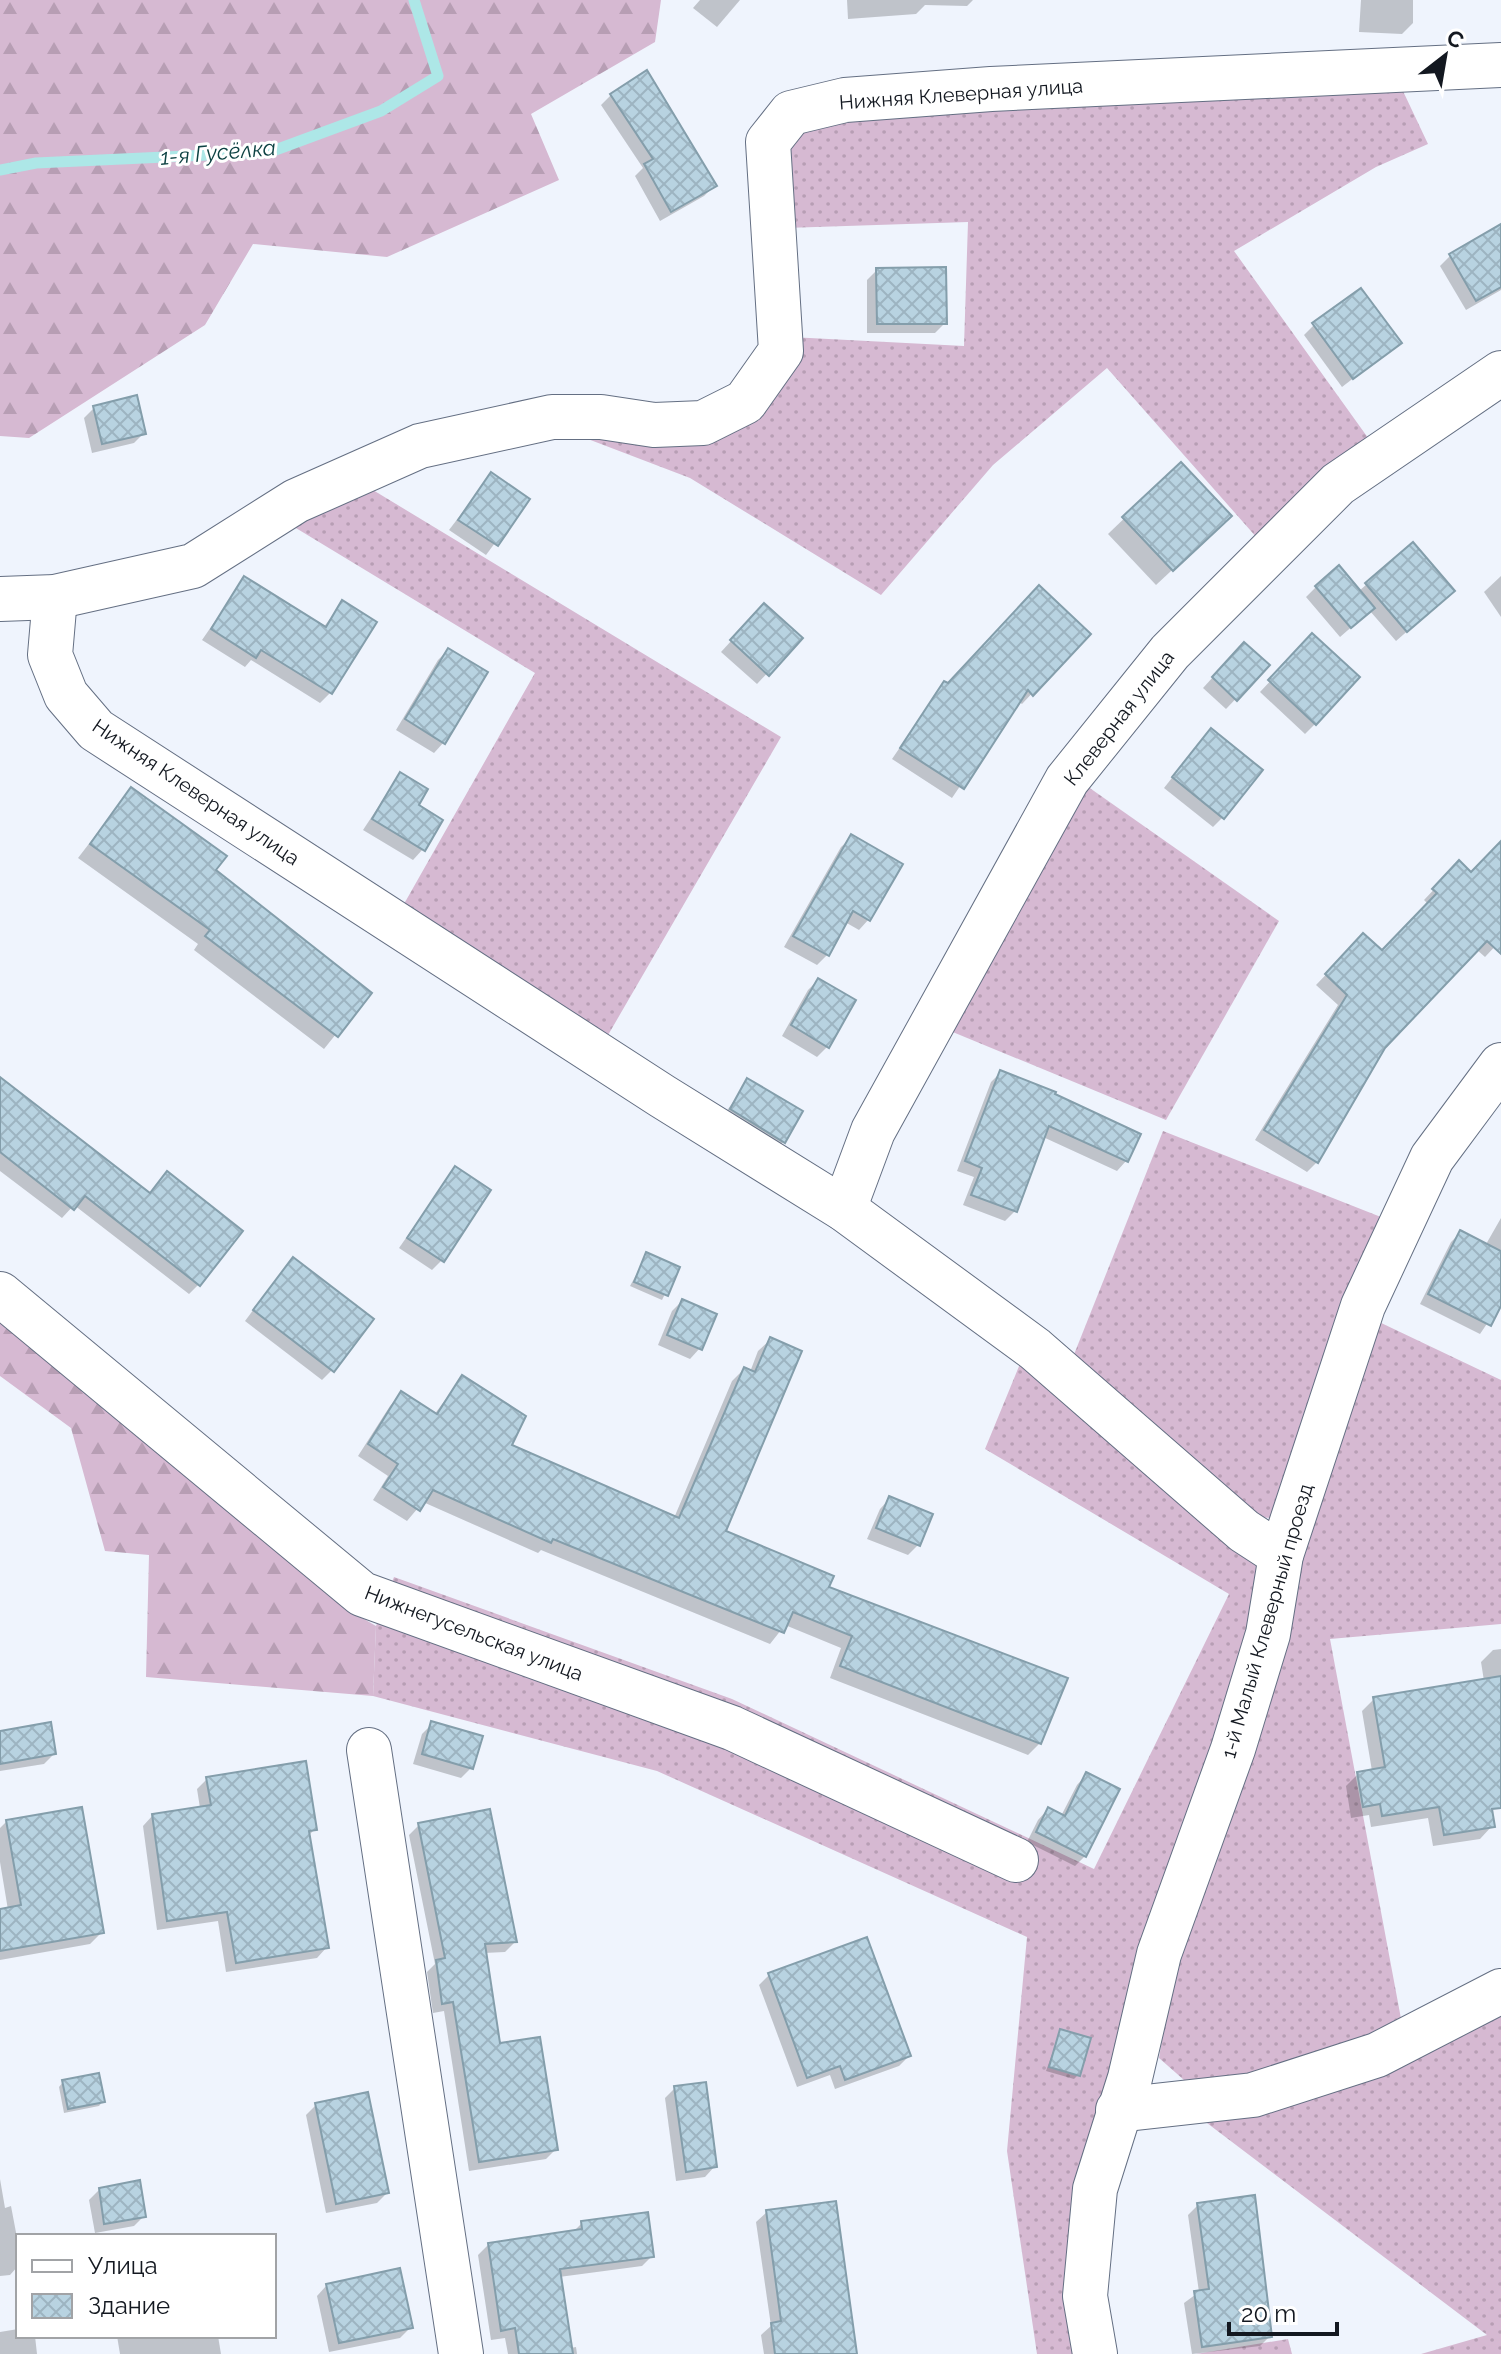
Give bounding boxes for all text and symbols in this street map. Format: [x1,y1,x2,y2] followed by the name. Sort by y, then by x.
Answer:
[1405,16,1485,96] north arrow
[1442,24,1468,54] text: С
[838,73,1084,115] street label: Нижняя Клеверная улица
[159,134,277,170] water label: 1-я Гусёлка
[1059,646,1179,790] street label: Клеверная улица
[88,714,304,870] street label: Нижняя Клеверная улица
[1216,1480,1318,1761] street label: 1-й Малый Клеверный проезд
[361,1580,587,1686] street label: Нижнегусельская улица
[16,2234,276,2338] legend
[88,2251,158,2280] text: Улица
[1229,2286,1337,2336] scale bar
[88,2291,170,2320] text: Здание
[1241,2299,1296,2328] text: 20 m

